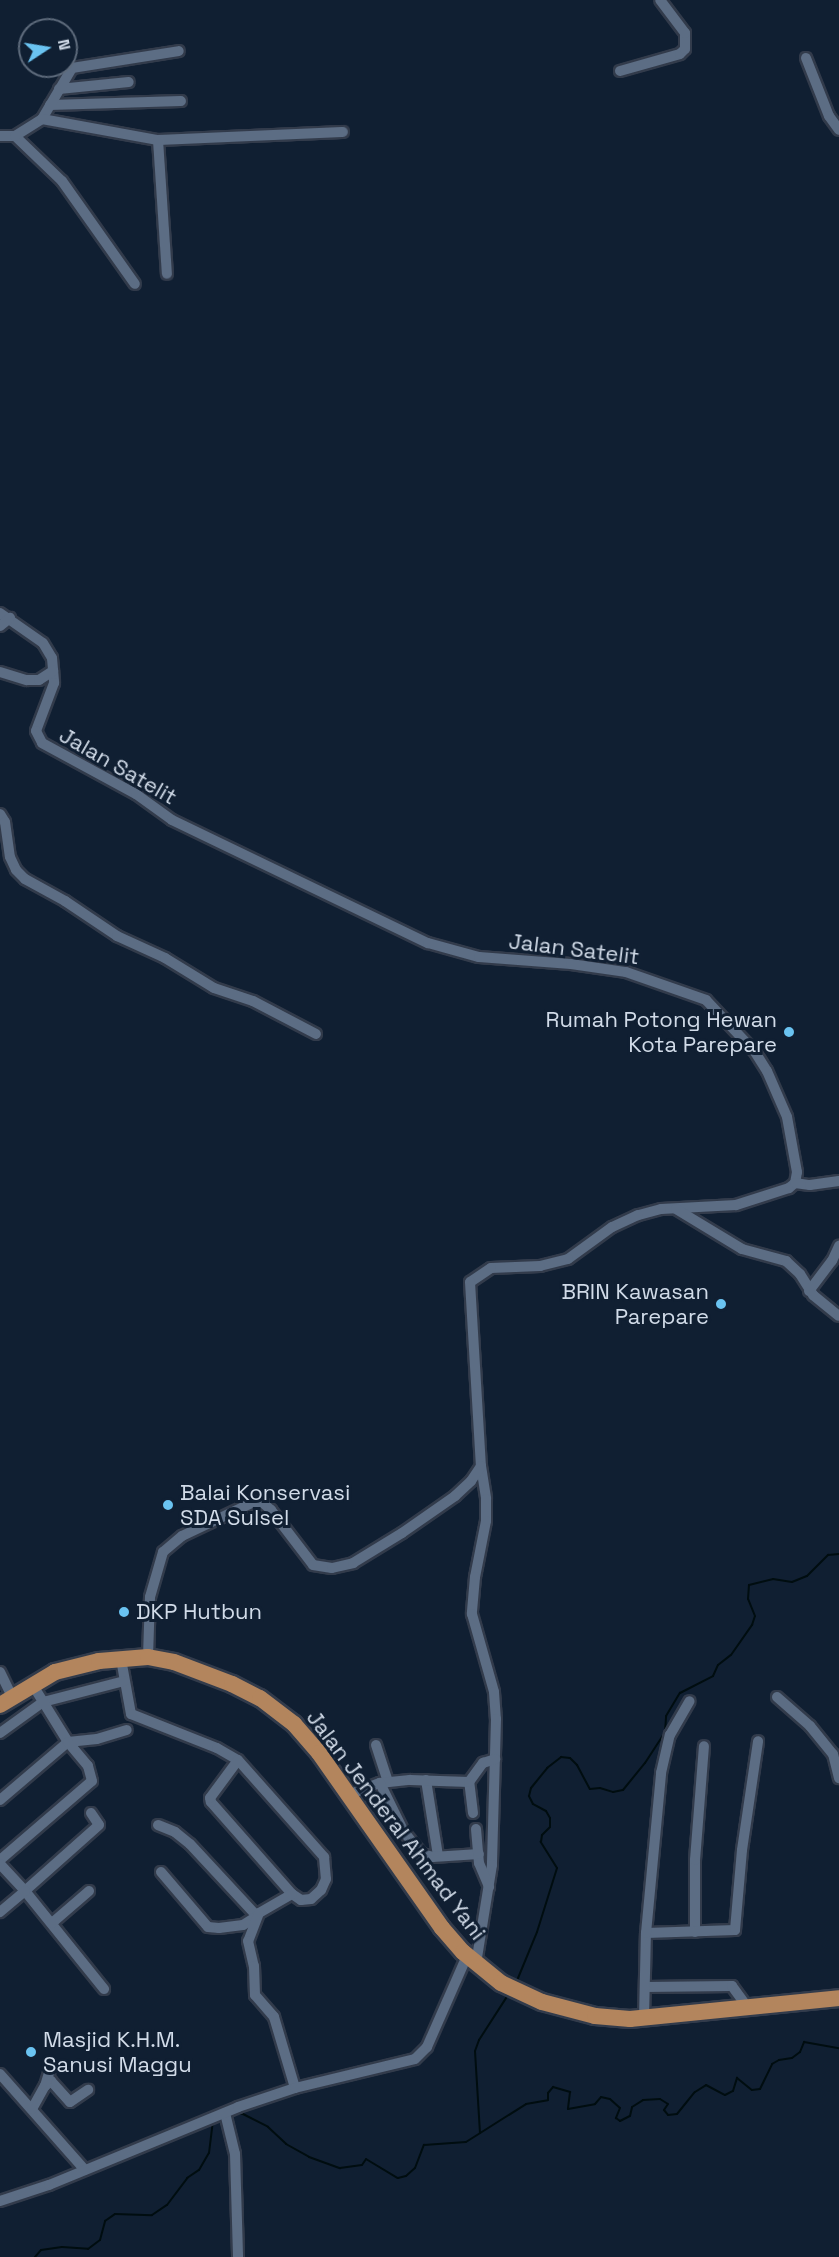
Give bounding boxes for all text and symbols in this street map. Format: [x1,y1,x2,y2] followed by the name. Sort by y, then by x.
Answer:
[18,18,78,78] north arrow
[53,37,76,52] text: N
[54,722,182,810] street label: Jalan Satelit
[507,928,641,970] street label: Jalan Satelit
[546,1006,777,1058] place label: Rumah Potong Hewan Kota Parepare
[782,1025,796,1039] marker: Rumah Potong Hewan Kota Parepare
[561,1278,709,1330] place label: BRIN Kawasan Parepare
[714,1297,728,1311] marker: BRIN Kawasan Parepare
[180,1479,350,1530] place label: Balai Konservasi SDA Sulsel
[161,1498,175,1512] marker: Balai Konservasi SDA Sulsel
[136,1599,262,1625] place label: DKP Hutbun
[117,1605,131,1619] marker: DKP Hutbun
[301,1705,491,1945] street label: Jalan Jenderal Ahmad Yani
[43,2026,192,2078] place label: Masjid K.H.M. Sanusi Maggu
[24,2045,38,2059] marker: Masjid K.H.M. Sanusi Maggu

